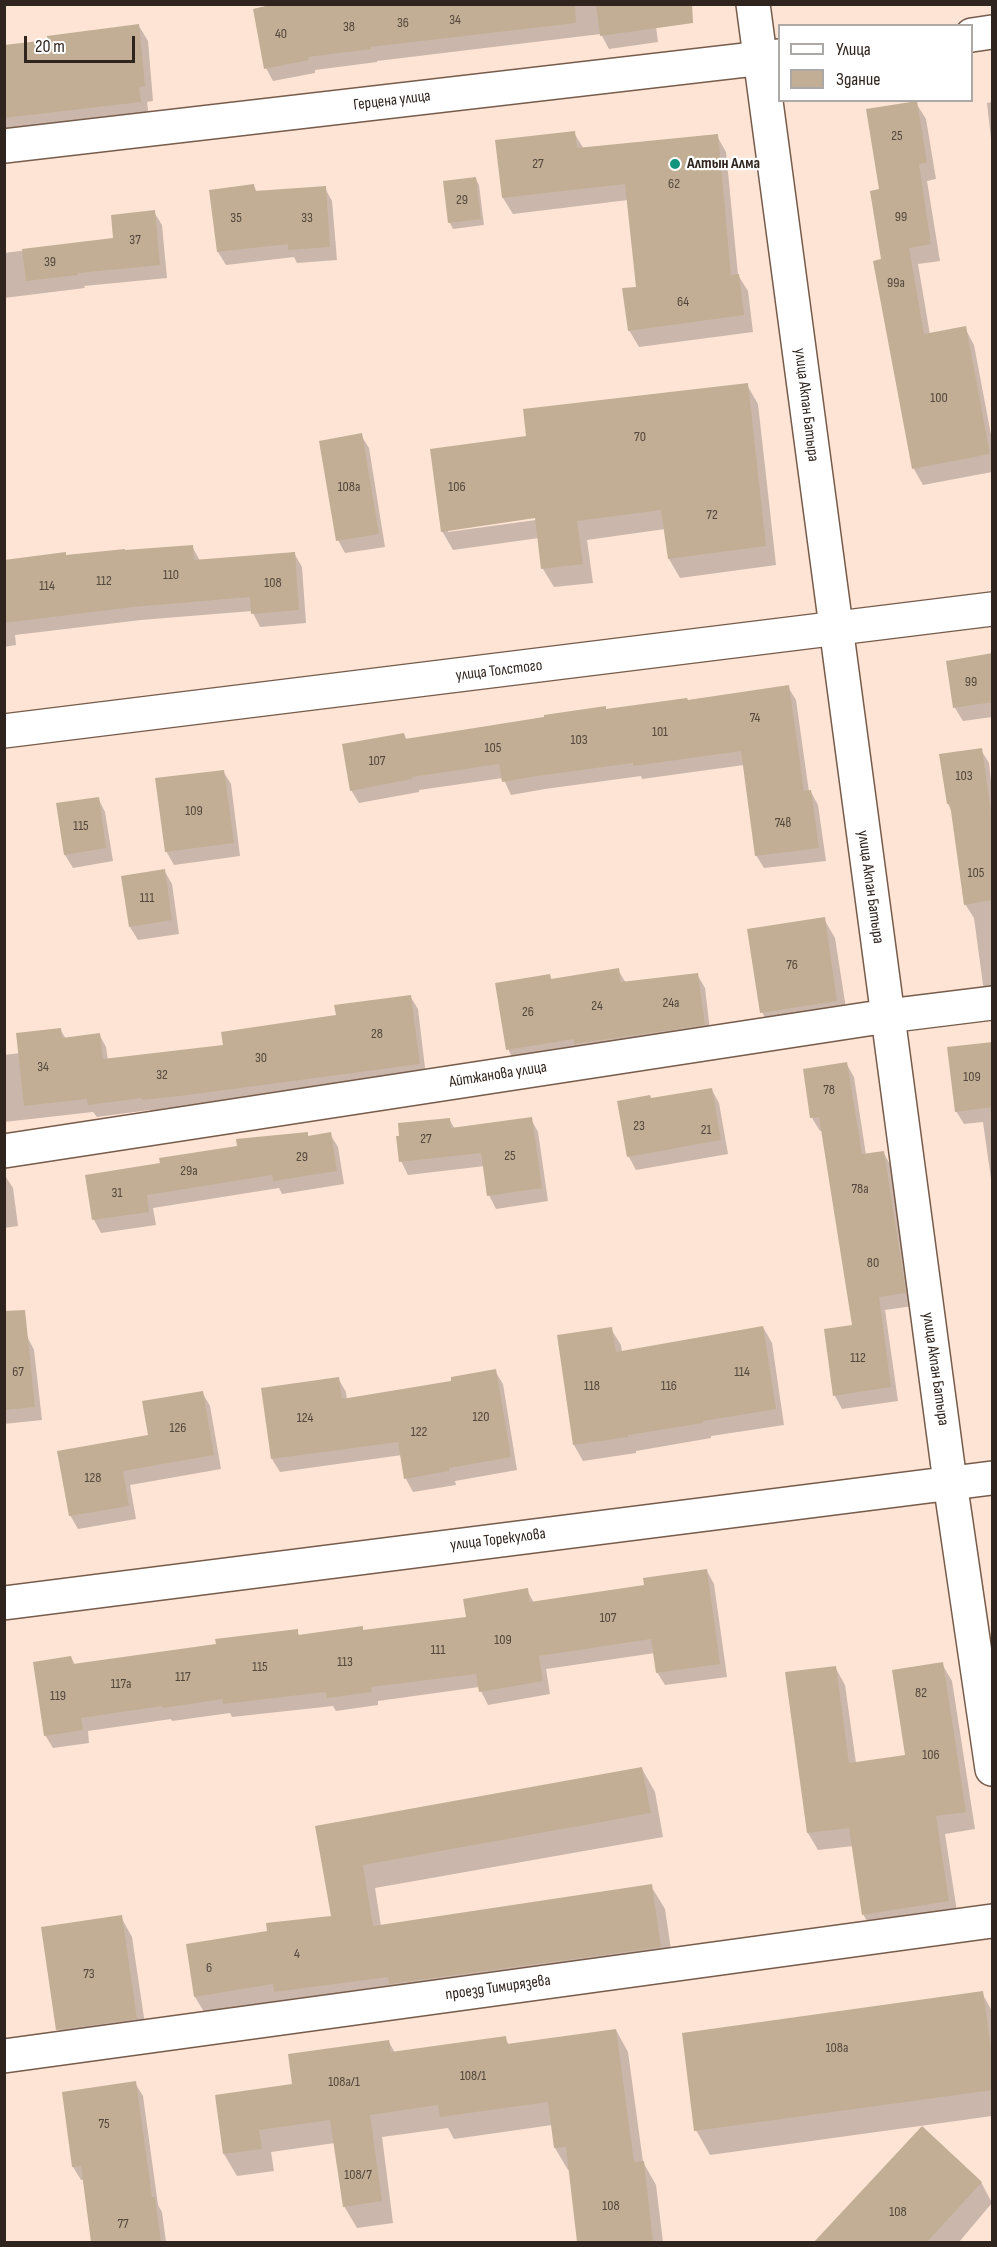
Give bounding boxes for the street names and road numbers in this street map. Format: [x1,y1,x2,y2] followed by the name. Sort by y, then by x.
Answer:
[352,87,432,115] street label: Герцена улица
[790,347,822,463] street label: улица Акпан Батыра
[455,656,543,686] street label: улица Толстого
[853,829,887,945] street label: улица Акпан Батыра
[448,1058,548,1092] street label: Айтжанова улица
[918,1311,952,1427] street label: улица Акпан Батыра
[449,1525,547,1555] street label: улица Торекулова
[444,1971,552,2005] street label: проезд Тимирязева

